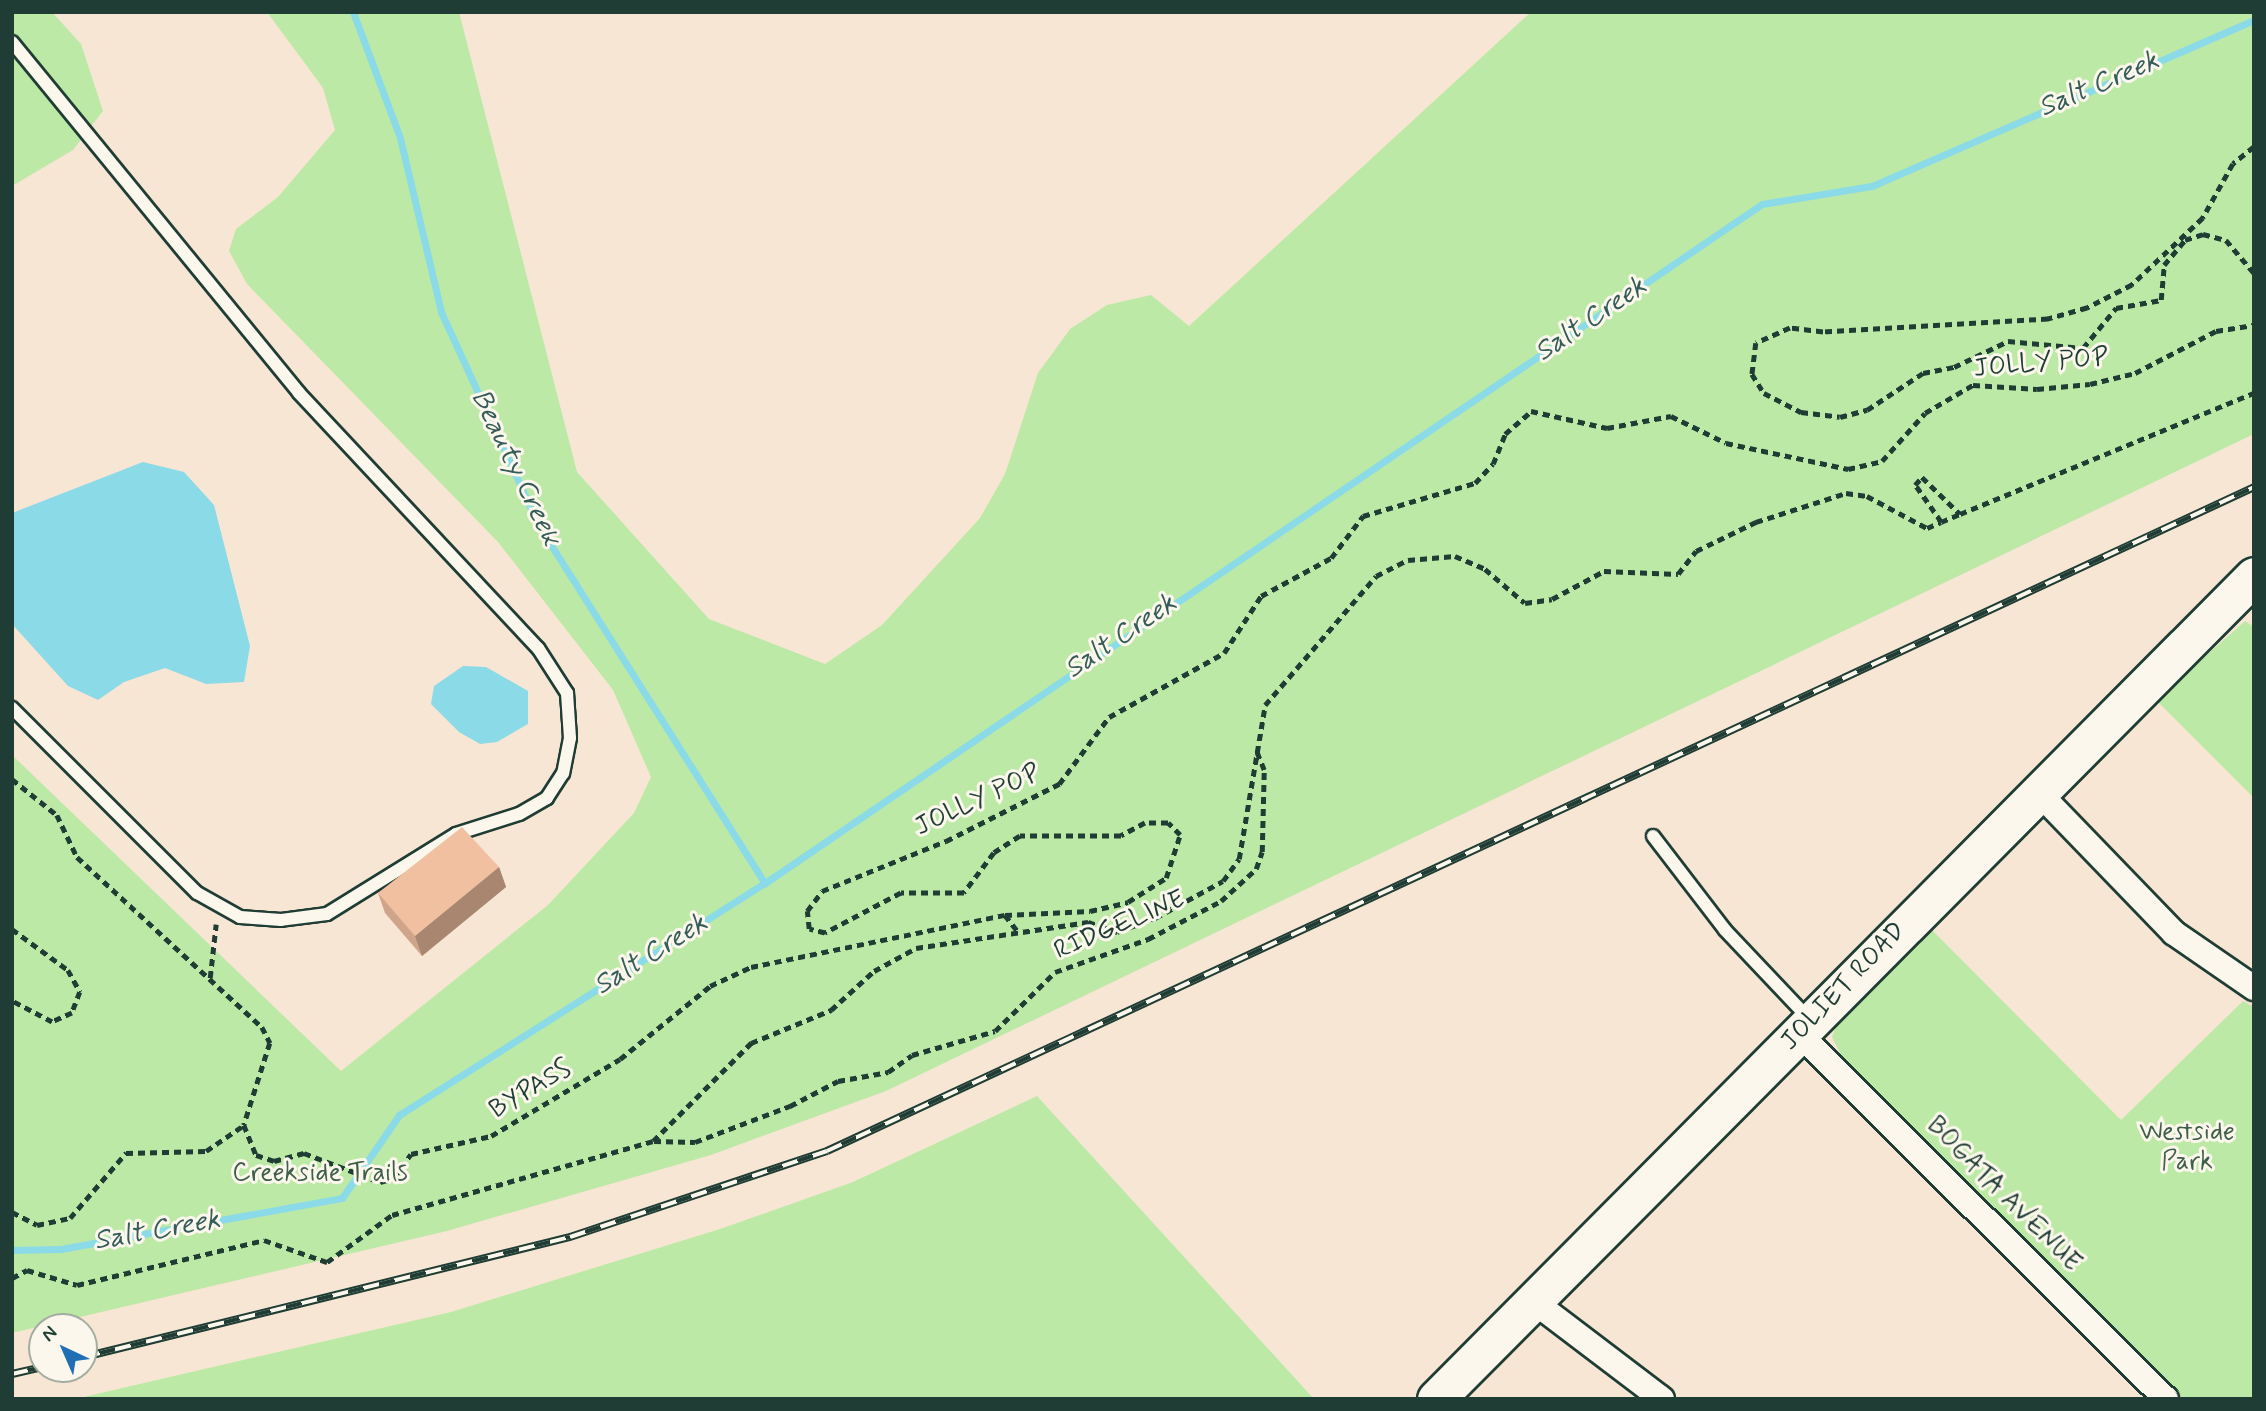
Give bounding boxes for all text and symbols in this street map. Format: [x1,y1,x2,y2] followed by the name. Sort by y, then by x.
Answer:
[2034,45,2164,125] water label: Salt Creek
[1529,270,1653,370] water label: Salt Creek
[1973,343,2109,385] street label: JOLLY POP
[463,385,567,551] water label: Beauty Creek
[1059,587,1183,687] water label: Salt Creek
[911,759,1045,843] street label: JOLLY POP
[1050,884,1190,968] street label: RIDGELINE
[588,907,714,1003] water label: Salt Creek
[1775,916,1913,1058] street label: JOLIET ROAD
[484,1053,578,1127] street label: BYPASS
[1919,1111,2087,1279] street label: BOGATA AVENUE
[2139,1117,2235,1178] park label: Westside Park
[233,1158,407,1190] park label: Creekside Trails
[91,1203,223,1259] water label: Salt Creek
[28,1313,98,1383] north arrow
[36,1321,63,1347] text: N

